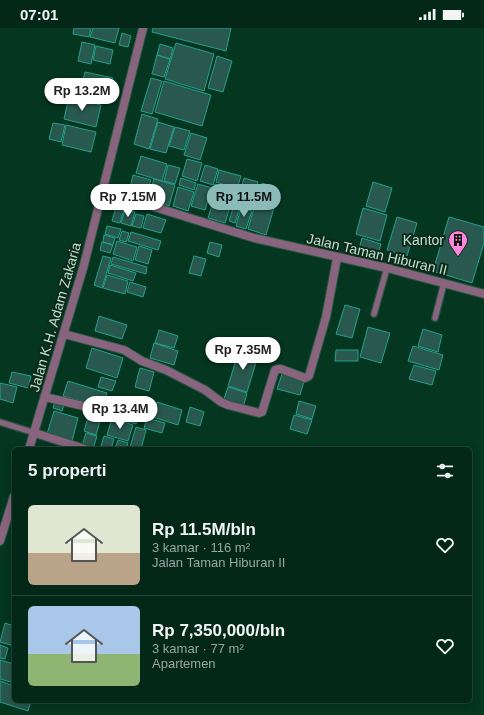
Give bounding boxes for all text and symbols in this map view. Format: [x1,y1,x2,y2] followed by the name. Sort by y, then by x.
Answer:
[20,6,58,23] text: 07:01
[41,78,123,112] pin: Rp 13.2M
[53,83,111,98] text: Rp 13.2M
[87,184,169,218] pin: Rp 7.15M
[203,184,285,218] pin: Rp 11.5M
[99,189,157,204] text: Rp 7.15M
[216,189,272,204] text: Rp 11.5M
[447,229,469,257] building icon: Kantor
[305,230,449,278] street label: Jalan Taman Hiburan II
[403,232,444,248] place label: Kantor
[26,240,84,394] street label: Jalan K.H. Adam Zakaria
[202,337,284,371] pin: Rp 7.35M
[214,342,272,357] text: Rp 7.35M
[79,396,161,430] pin: Rp 13.4M
[91,401,149,416] text: Rp 13.4M
[434,460,456,482] icon: filters
[28,461,106,480] text: 5 properti
[152,520,256,539] text: Rp 11.5M/bln
[60,521,108,569] icon: home
[434,534,456,556] icon: heart
[152,540,250,555] text: 3 kamar · 116 m²
[152,555,285,570] text: Jalan Taman Hiburan II
[152,621,285,640] text: Rp 7,350,000/bln
[60,622,108,670] icon: home
[434,635,456,657] icon: heart
[152,641,244,656] text: 3 kamar · 77 m²
[152,656,216,671] text: Apartemen

